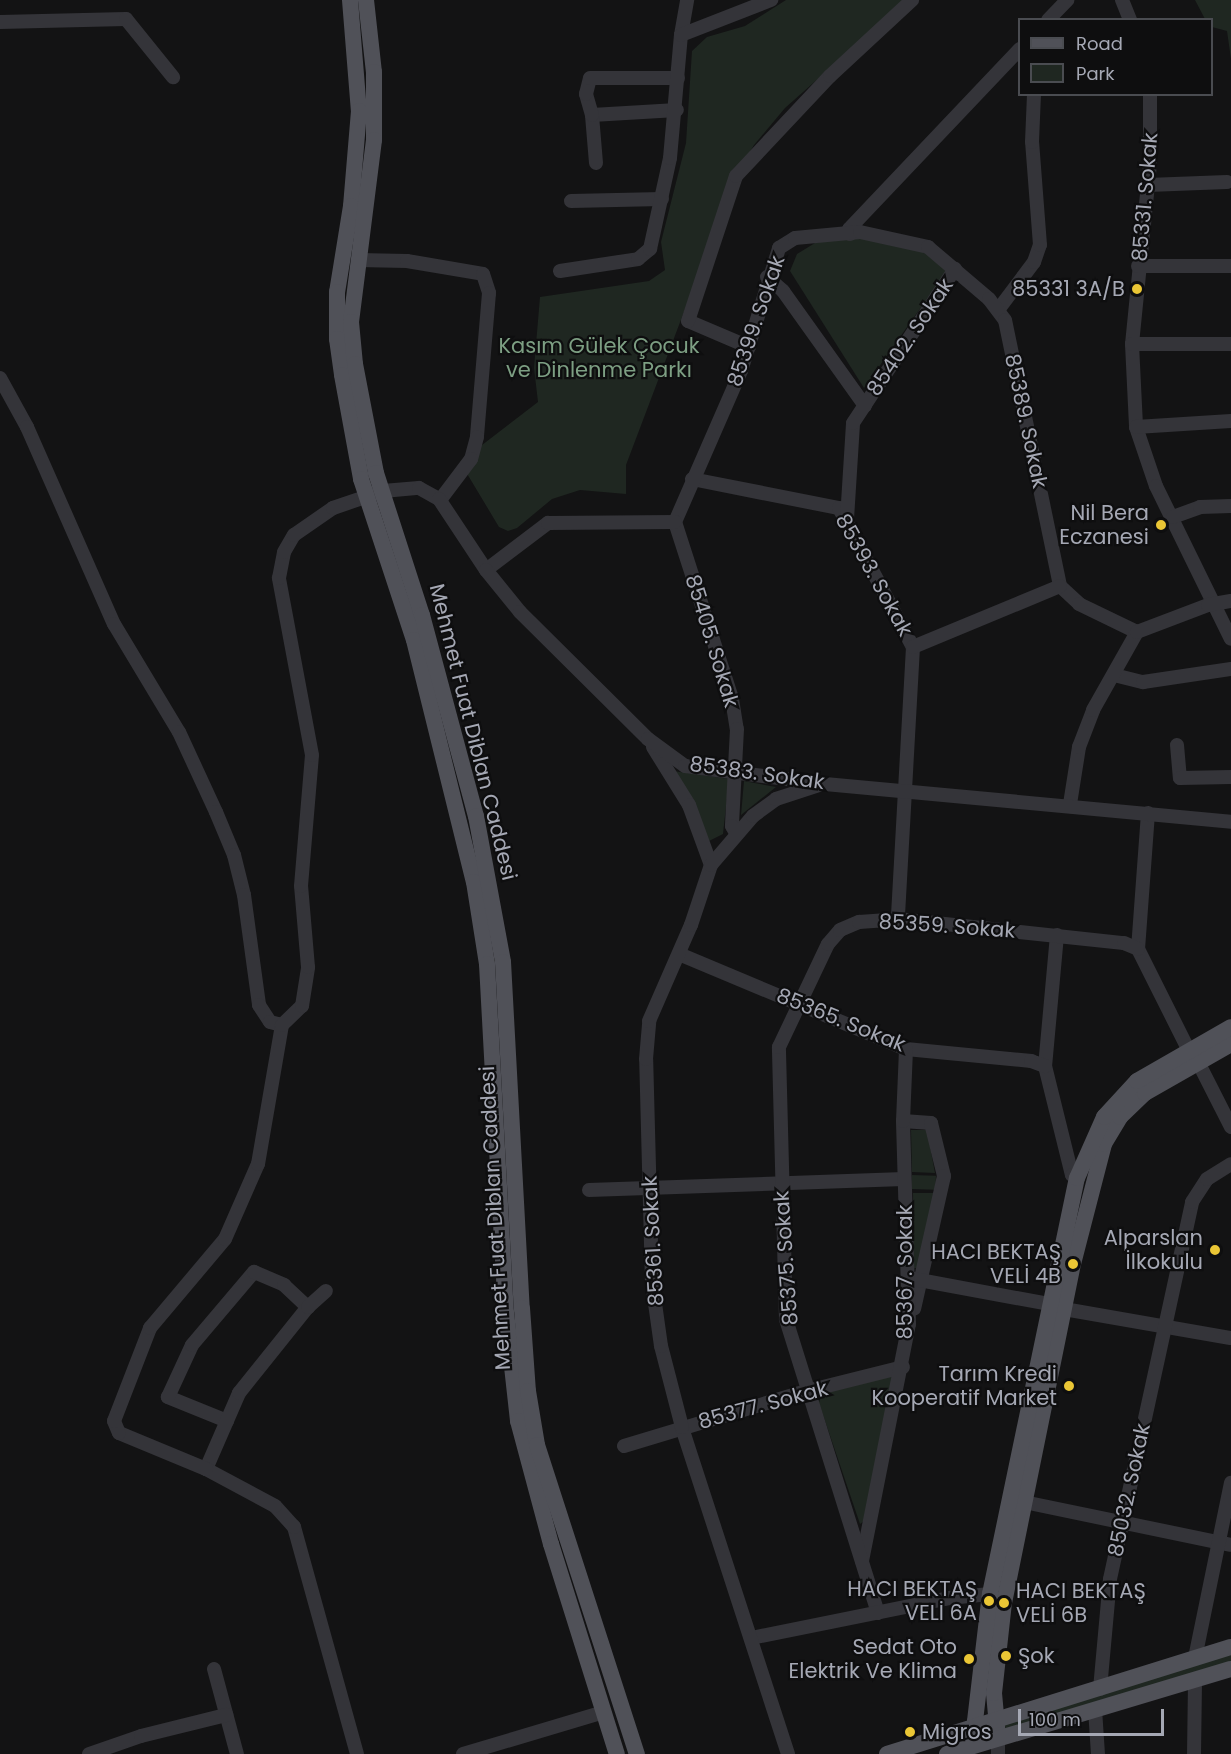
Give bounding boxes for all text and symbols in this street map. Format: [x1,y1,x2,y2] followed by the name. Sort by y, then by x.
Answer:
[1018,18,1213,96] legend
[1076,31,1123,56] text: Road
[1076,61,1115,86] text: Park
[1127,131,1163,263] street label: 85331. Sokak
[722,252,790,390] street label: 85399. Sokak
[861,273,959,401] street label: 85402. Sokak
[1012,276,1125,302] place label: 85331 3A/B
[1130,282,1144,296] marker: 85331 3A/B
[498,333,700,383] park label: Kasım Gülek Çocuk ve Dinlenme Parkı
[999,351,1053,491] street label: 85389. Sokak
[1059,500,1149,550] place label: Nil Bera Eczanesi
[830,509,918,641] street label: 85393. Sokak
[1154,518,1168,532] marker: Nil Bera Eczanesi
[680,572,744,710] street label: 85405. Sokak
[424,581,522,883] street label: Mehmet Fuat Diblan Caddesi
[688,751,826,795] street label: 85383. Sokak
[878,909,1016,943] street label: 85359. Sokak
[773,983,909,1057] street label: 85365. Sokak
[474,1065,516,1371] street label: Mehmet Fuat Diblan Caddesi
[637,1175,669,1307] street label: 85361. Sokak
[769,1190,803,1326] street label: 85375. Sokak
[892,1204,918,1340] street label: 85367. Sokak
[1104,1225,1203,1275] place label: Alparslan İlkokulu
[931,1239,1061,1289] place label: HACI BEKTAŞ VELİ 4B
[1208,1243,1222,1257] marker: Alparslan İlkokulu
[1066,1257,1080,1271] marker: HACI BEKTAŞ VELİ 4B
[871,1361,1057,1411] place label: Tarım Kredi Kooperatif Market
[695,1376,831,1434] street label: 85377. Sokak
[1062,1379,1076,1393] marker: Tarım Kredi Kooperatif Market
[1103,1421,1155,1559] street label: 85032. Sokak
[847,1576,977,1626] place label: HACI BEKTAŞ VELİ 6A
[1016,1578,1146,1628] place label: HACI BEKTAŞ VELİ 6B
[982,1594,996,1608] marker: HACI BEKTAŞ VELİ 6A
[997,1596,1011,1610] marker: HACI BEKTAŞ VELİ 6B
[789,1634,957,1684] place label: Sedat Oto Elektrik Ve Klima
[1018,1643,1055,1669] place label: Şok
[999,1649,1013,1663] marker: Şok
[962,1652,976,1666] marker: Sedat Oto Elektrik Ve Klima
[1021,1697,1166,1735] scale bar
[1029,1707,1081,1732] text: 100 m
[922,1719,992,1745] place label: Migros
[903,1725,917,1739] marker: Migros

